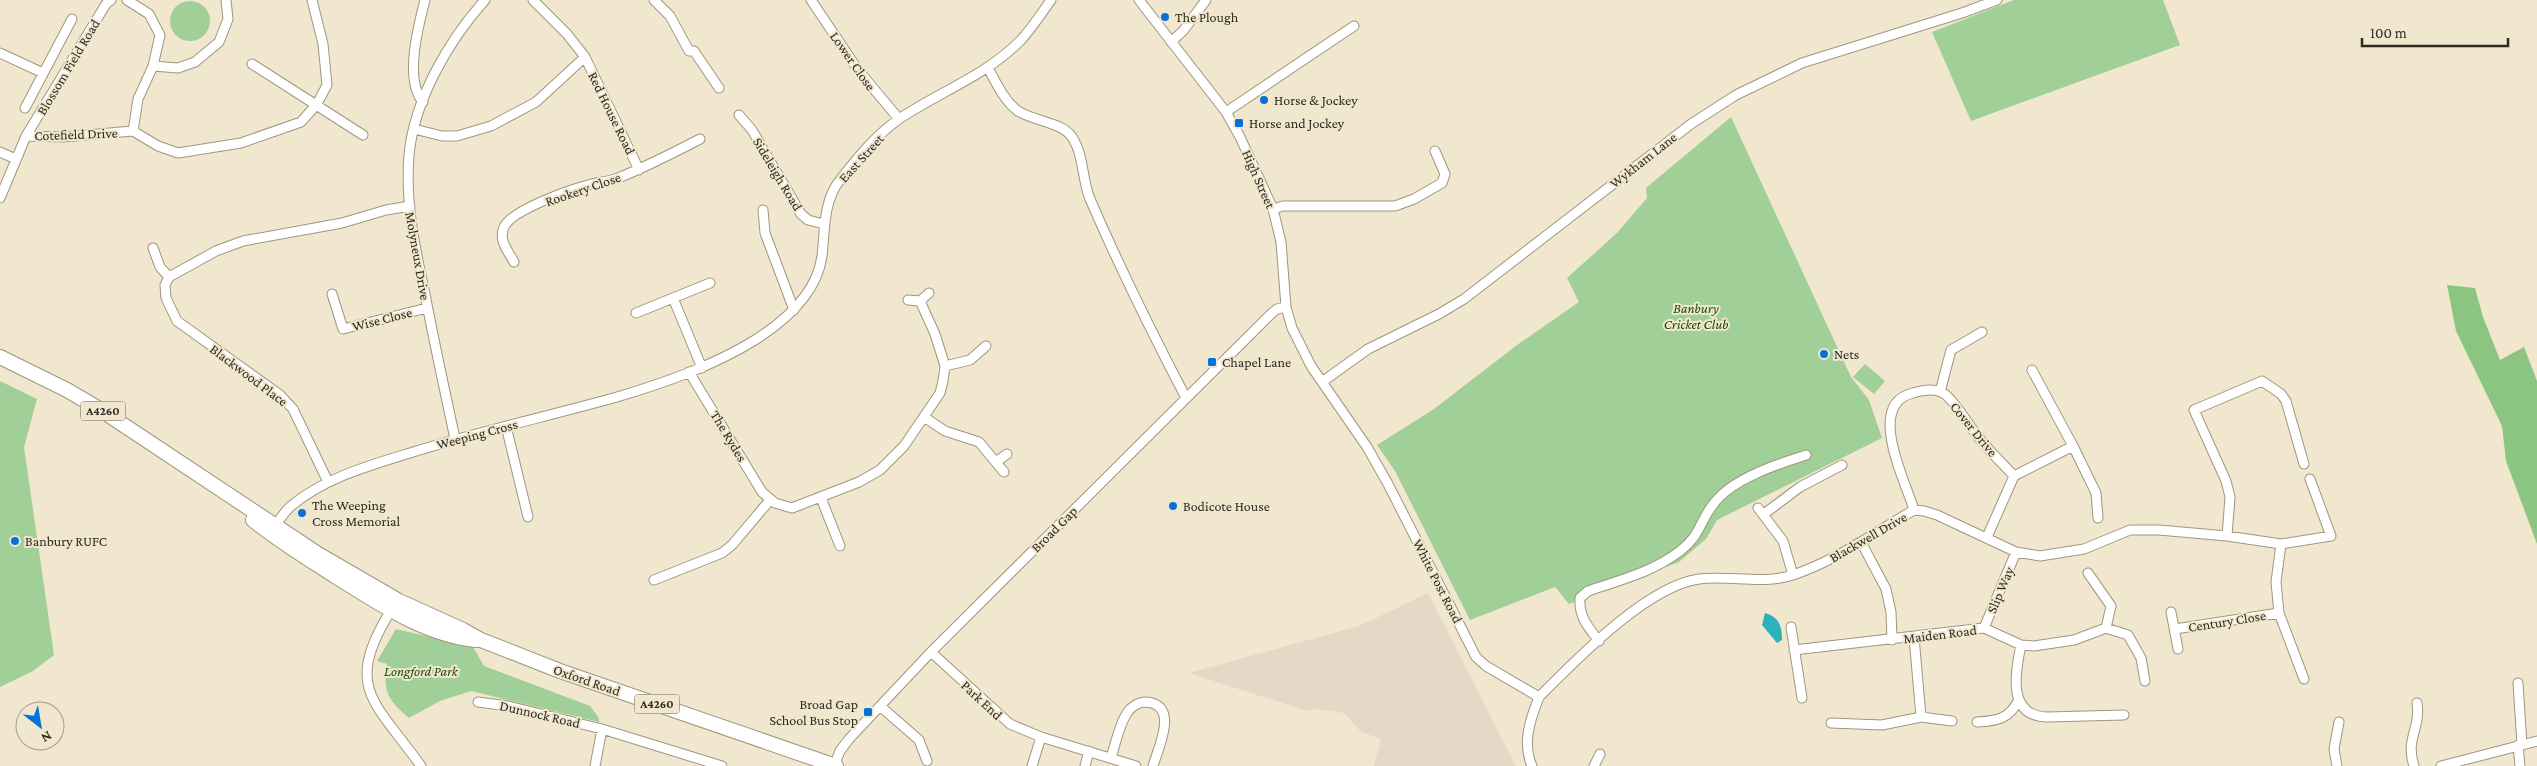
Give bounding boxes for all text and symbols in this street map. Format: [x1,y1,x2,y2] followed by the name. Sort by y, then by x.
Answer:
[1175,9,1239,25] place label: The Plough
[1159,11,1171,23] marker: The Plough
[2362,15,2508,47] scale bar
[33,16,103,118] street label: Blossom Field Road
[2370,25,2407,41] text: 100 m
[827,28,879,94] street label: Lower Close
[585,69,639,157] street label: Red House Road
[1274,92,1358,108] place label: Horse & Jockey
[1258,94,1270,106] marker: Horse & Jockey
[1249,115,1345,131] place label: Horse and Jockey
[1233,117,1245,129] marker: Horse and Jockey
[34,125,118,143] street label: Cotefield Drive
[1606,129,1680,191] street label: Wykham Lane
[835,130,887,186] street label: East Street
[750,135,806,214] street label: Sideleigh Road
[1239,147,1279,211] street label: High Street
[543,169,623,209] street label: Rookery Close
[402,211,434,301] street label: Molyneux Drive
[1664,300,1728,332] park label: Banbury Cricket Club
[350,304,414,334] street label: Wise Close
[207,341,291,409] street label: Blackwood Place
[1834,346,1859,362] place label: Nets
[1818,348,1830,360] marker: Nets
[1222,354,1291,370] place label: Chapel Lane
[1206,356,1218,368] marker: Chapel Lane
[1947,398,2001,460] street label: Cover Drive
[80,402,126,421] road number: A4260
[708,408,750,464] street label: The Rydes
[435,415,519,453] street label: Weeping Cross
[312,497,401,529] place label: The Weeping Cross Memorial
[1183,498,1270,514] place label: Bodicote House
[1167,500,1179,512] marker: Bodicote House
[1028,503,1080,555] street label: Broad Gap
[296,507,308,519] marker: The Weeping Cross Memorial
[1826,508,1910,566] street label: Blackwell Drive
[25,533,107,549] place label: Banbury RUFC
[9,535,21,547] marker: Banbury RUFC
[1410,536,1466,626] street label: White Post Road
[1983,564,2017,616] street label: Slip Way
[2187,607,2267,635] street label: Century Close
[1902,621,1978,646] street label: Maiden Road
[551,661,623,699] street label: Oxford Road
[384,663,459,679] park label: Longford Park
[958,677,1006,723] street label: Park End
[634,694,680,714] road number: A4260
[769,696,858,728] place label: Broad Gap School Bus Stop
[498,697,582,731] street label: Dunnock Road
[15,701,65,751] north arrow
[862,706,874,718] marker: Broad Gap School Bus Stop
[38,728,55,747] text: N

